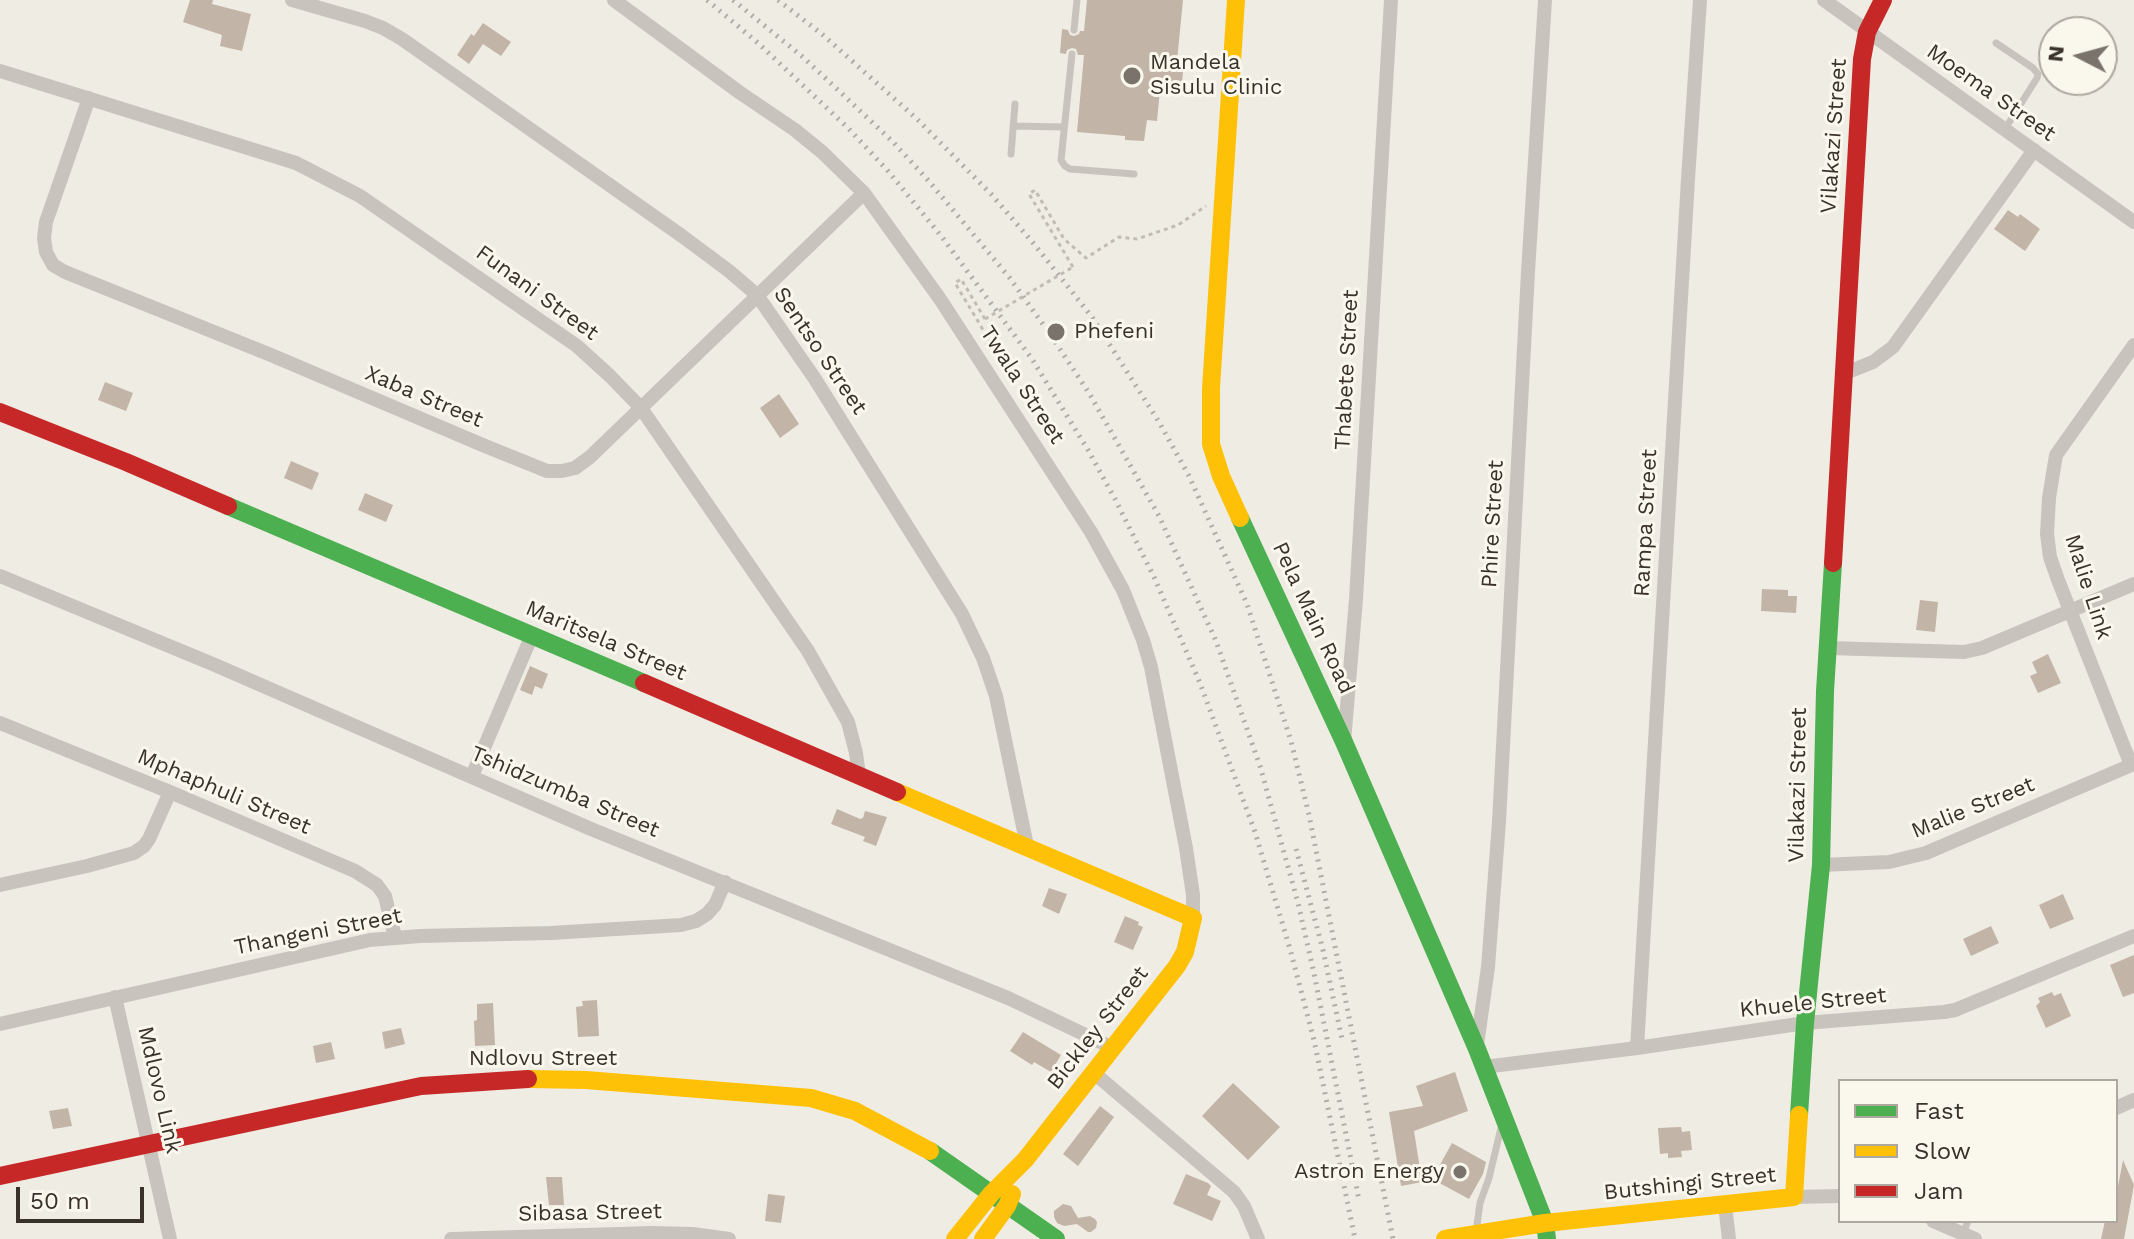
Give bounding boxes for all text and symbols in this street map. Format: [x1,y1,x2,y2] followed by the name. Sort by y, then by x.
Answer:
[2038,16,2118,96] north arrow
[1921,39,2061,147] street label: Moema Street
[2042,44,2069,63] text: N
[1150,50,1282,102] place label: Mandela Sisulu Clinic
[1815,58,1853,214] street label: Vilakazi Street
[1121,65,1143,87] marker: Mandela Sisulu Clinic
[470,240,604,346] street label: Funani Street
[768,282,872,420] street label: Sentso Street
[1330,289,1364,451] street label: Thabete Street
[1074,319,1154,345] place label: Phefeni
[974,321,1070,449] street label: Twala Street
[1045,321,1067,343] marker: Phefeni
[361,360,487,434] street label: Xaba Street
[1629,448,1663,598] street label: Rampa Street
[1476,459,1510,589] street label: Phire Street
[2059,531,2117,643] street label: Malie Link
[1266,538,1360,698] street label: Pela Main Road
[522,595,690,687] street label: Maritsela Street
[1783,707,1813,863] street label: Vilakazi Street
[467,740,663,844] street label: Tshidzumba Street
[133,744,315,840] street label: Mphaphuli Street
[1908,771,2038,845] street label: Malie Street
[232,903,404,961] street label: Thangeni Street
[1042,961,1154,1095] street label: Bickley Street
[1738,982,1888,1024] street label: Khuele Street
[132,1024,186,1156] street label: Mdlovo Link
[469,1046,617,1072] street label: Ndlovu Street
[1838,1079,2118,1223] legend
[1914,1097,1964,1125] text: Fast
[1914,1137,1971,1165] text: Slow
[1294,1159,1444,1185] place label: Astron Energy
[1603,1162,1777,1206] street label: Butshingi Street
[1451,1163,1469,1181] marker: Astron Energy
[20,1171,148,1221] scale bar
[1914,1177,1964,1205] text: Jam
[30,1187,90,1215] text: 50 m
[518,1199,662,1227] street label: Sibasa Street

